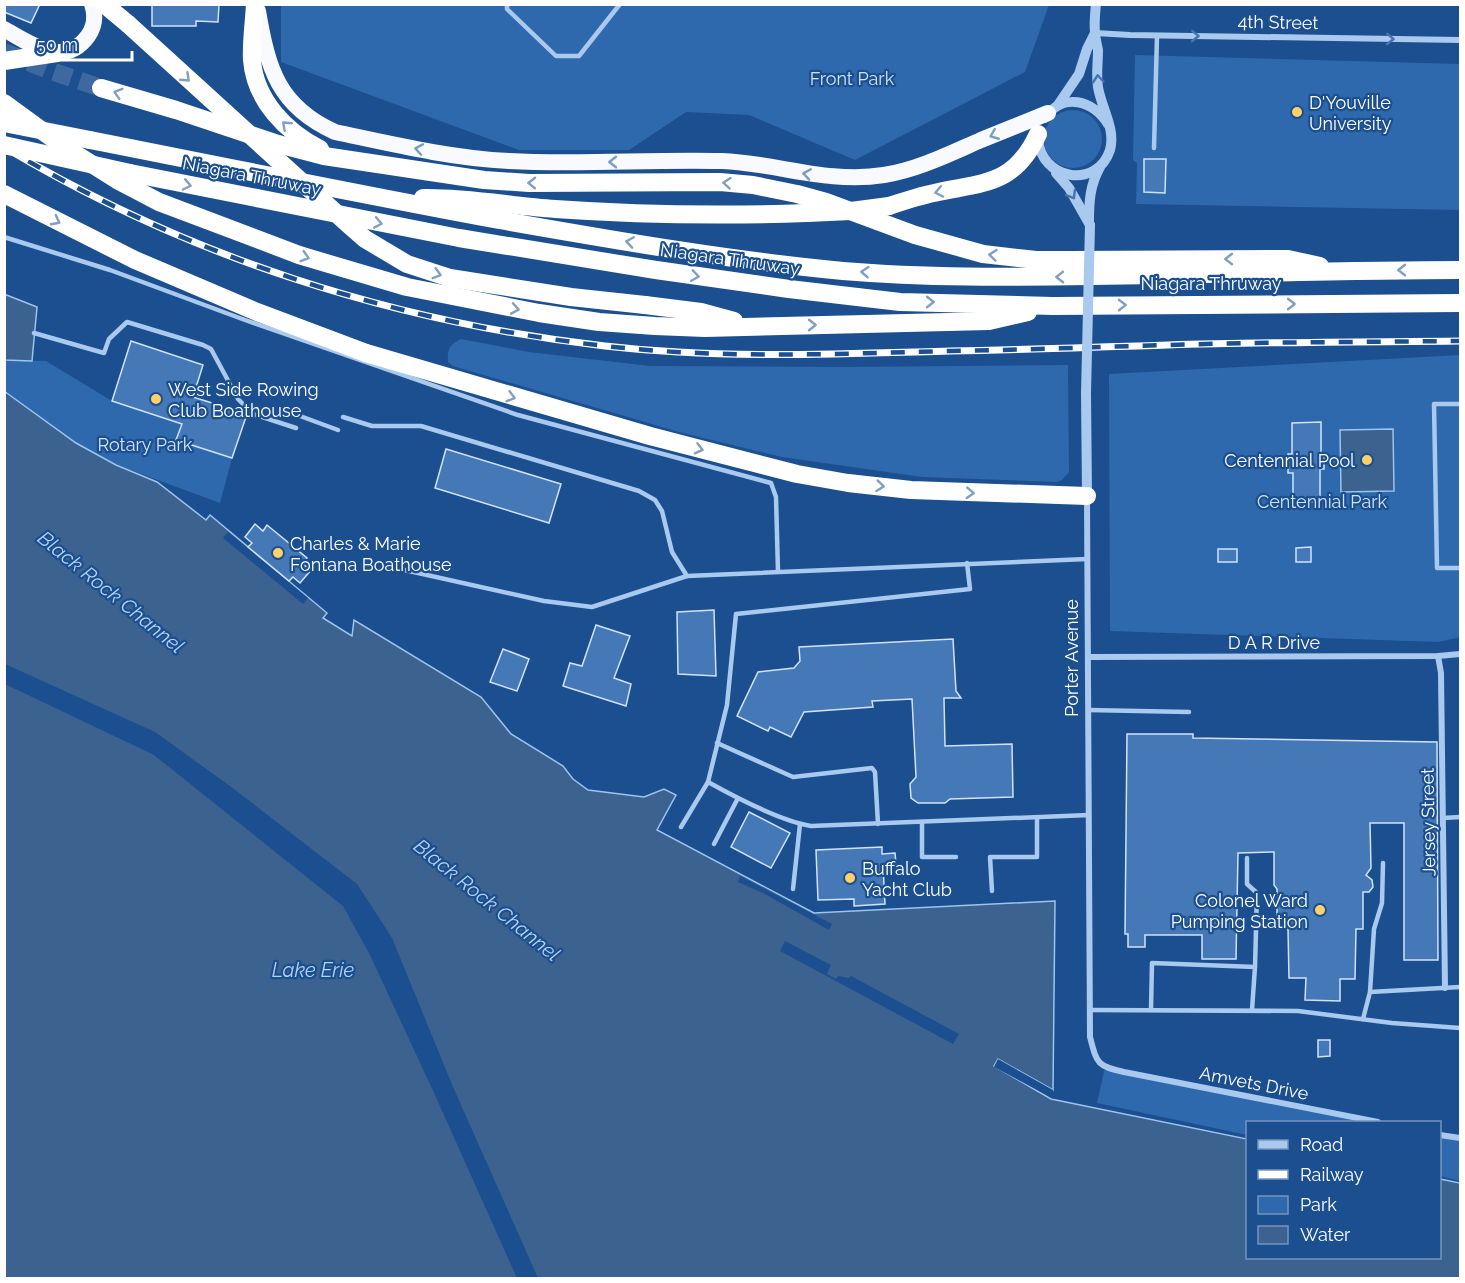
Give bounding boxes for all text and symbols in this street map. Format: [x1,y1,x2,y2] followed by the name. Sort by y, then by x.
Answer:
[1237,11,1319,33] street label: 4th Street
[27,24,132,62] scale bar
[1191,30,1200,42] one-way arrow
[1386,33,1395,45] one-way arrow
[36,34,78,55] text: 50 m
[810,68,895,89] park label: Front Park
[179,71,190,82] one-way arrow
[1091,74,1104,83] one-way arrow
[113,88,124,101] one-way arrow
[1309,92,1392,134] place label: D'Youville University
[1290,105,1304,119] marker: D'Youville University
[282,121,293,132] one-way arrow
[989,128,1000,140] one-way arrow
[414,144,424,156] one-way arrow
[181,152,323,200] street label: Niagara Thruway
[609,156,618,168] one-way arrow
[802,168,812,180] one-way arrow
[528,177,537,189] one-way arrow
[723,177,732,190] one-way arrow
[182,178,192,191] one-way arrow
[935,185,945,198] one-way arrow
[1065,189,1077,199] one-way arrow
[50,214,61,225] one-way arrow
[373,216,383,229] one-way arrow
[625,236,635,249] one-way arrow
[659,239,801,279] street label: Niagara Thruway
[988,249,997,262] one-way arrow
[299,250,310,262] one-way arrow
[1225,253,1234,265] one-way arrow
[1398,264,1407,276] one-way arrow
[860,266,869,279] one-way arrow
[431,267,441,279] one-way arrow
[690,269,700,281] one-way arrow
[1055,271,1064,283] one-way arrow
[1141,273,1282,294] street label: Niagara Thruway
[926,296,935,308] one-way arrow
[1286,298,1295,310] one-way arrow
[1117,299,1126,311] one-way arrow
[510,302,520,315] one-way arrow
[808,319,817,331] one-way arrow
[168,379,319,421] place label: West Side Rowing Club Boathouse
[506,390,516,402] one-way arrow
[149,392,163,406] marker: West Side Rowing Club Boathouse
[98,434,193,455] park label: Rotary Park
[694,441,704,454] one-way arrow
[1224,450,1355,471] place label: Centennial Pool
[1360,453,1374,467] marker: Centennial Pool
[875,479,884,492] one-way arrow
[965,486,974,499] one-way arrow
[1257,491,1388,512] park label: Centennial Park
[33,526,189,658] water label: Black Rock Channel
[290,533,452,575] place label: Charles & Marie Fontana Boathouse
[271,546,285,560] marker: Charles & Marie Fontana Boathouse
[1061,599,1082,717] street label: Porter Avenue
[1228,632,1321,653] street label: D A R Drive
[1417,768,1439,876] street label: Jersey Street
[409,834,565,966] water label: Black Rock Channel
[862,858,952,900] place label: Buffalo Yacht Club
[843,871,857,885] marker: Buffalo Yacht Club
[1171,890,1308,932] place label: Colonel Ward Pumping Station
[1313,903,1327,917] marker: Colonel Ward Pumping Station
[272,958,354,982] water label: Lake Erie
[1198,1062,1311,1104] street label: Amvets Drive
[1246,1121,1441,1259] legend
[1300,1134,1343,1155] text: Road
[1300,1164,1364,1185] text: Railway
[1300,1194,1337,1215] text: Park
[1300,1224,1351,1245] text: Water

